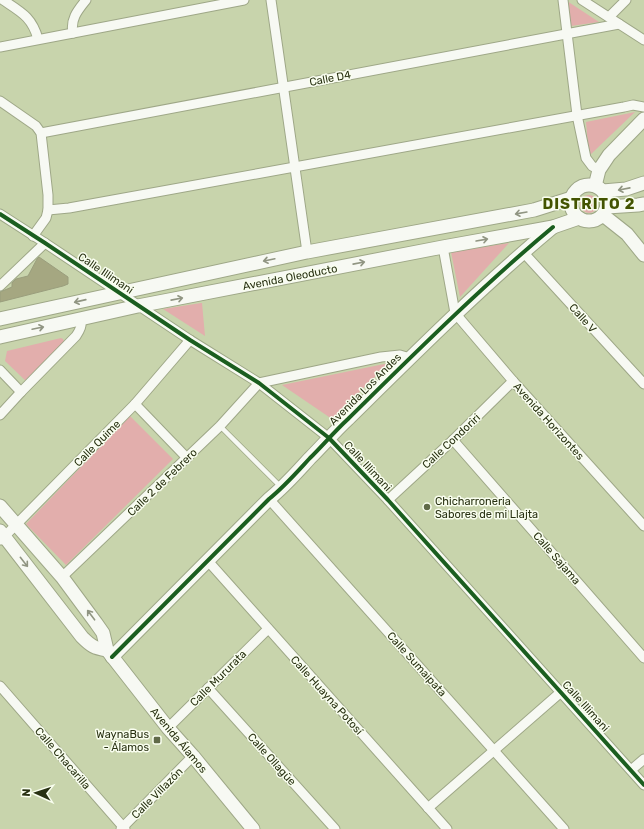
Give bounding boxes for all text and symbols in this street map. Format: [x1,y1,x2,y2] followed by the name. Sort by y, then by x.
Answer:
[308,68,352,89] street label: Calle D4
[618,185,631,193] one-way arrow
[542,195,636,213] district label: DISTRITO 2
[515,209,528,217] one-way arrow
[475,236,488,244] one-way arrow
[76,250,136,297] street label: Calle Illimani
[262,257,275,265] one-way arrow
[352,259,365,267] one-way arrow
[242,262,339,293] street label: Avenida Oleoducto
[170,294,183,302] one-way arrow
[74,297,87,305] one-way arrow
[566,301,599,336] street label: Calle V
[31,324,44,332] one-way arrow
[327,350,404,428] street label: Avenida Los Andes
[511,380,587,463] street label: Avenida Horizontes
[420,411,483,472] street label: Calle Condoriri
[71,417,123,469] street label: Calle Quime
[341,439,394,494] street label: Calle Illimani
[125,446,200,519] street label: Calle 2 de Febrero
[435,495,538,521] place label: Chicharroneria Sabores de mi Llajta
[422,502,432,512] marker: Chicharroneria Sabores de mi Llajta
[530,529,583,587] street label: Calle Sajama
[20,557,28,568] one-way arrow
[86,610,95,621] one-way arrow
[384,629,449,699] street label: Calle Sumaipata
[188,648,249,709] street label: Calle Mururata
[288,653,366,738] street label: Calle Huayna Potosí
[559,678,612,734] street label: Calle Illimani
[148,705,210,776] street label: Avenida Álamos
[32,725,93,792] street label: Calle Chacarilla
[96,728,149,754] place label: WaynaBus - Álamos
[245,731,298,788] street label: Calle Ollagüe
[152,735,162,745] marker: WaynaBus - Álamos
[129,765,186,822] street label: Calle Villazón
[16,773,56,813] north arrow
[20,788,33,797] text: N

